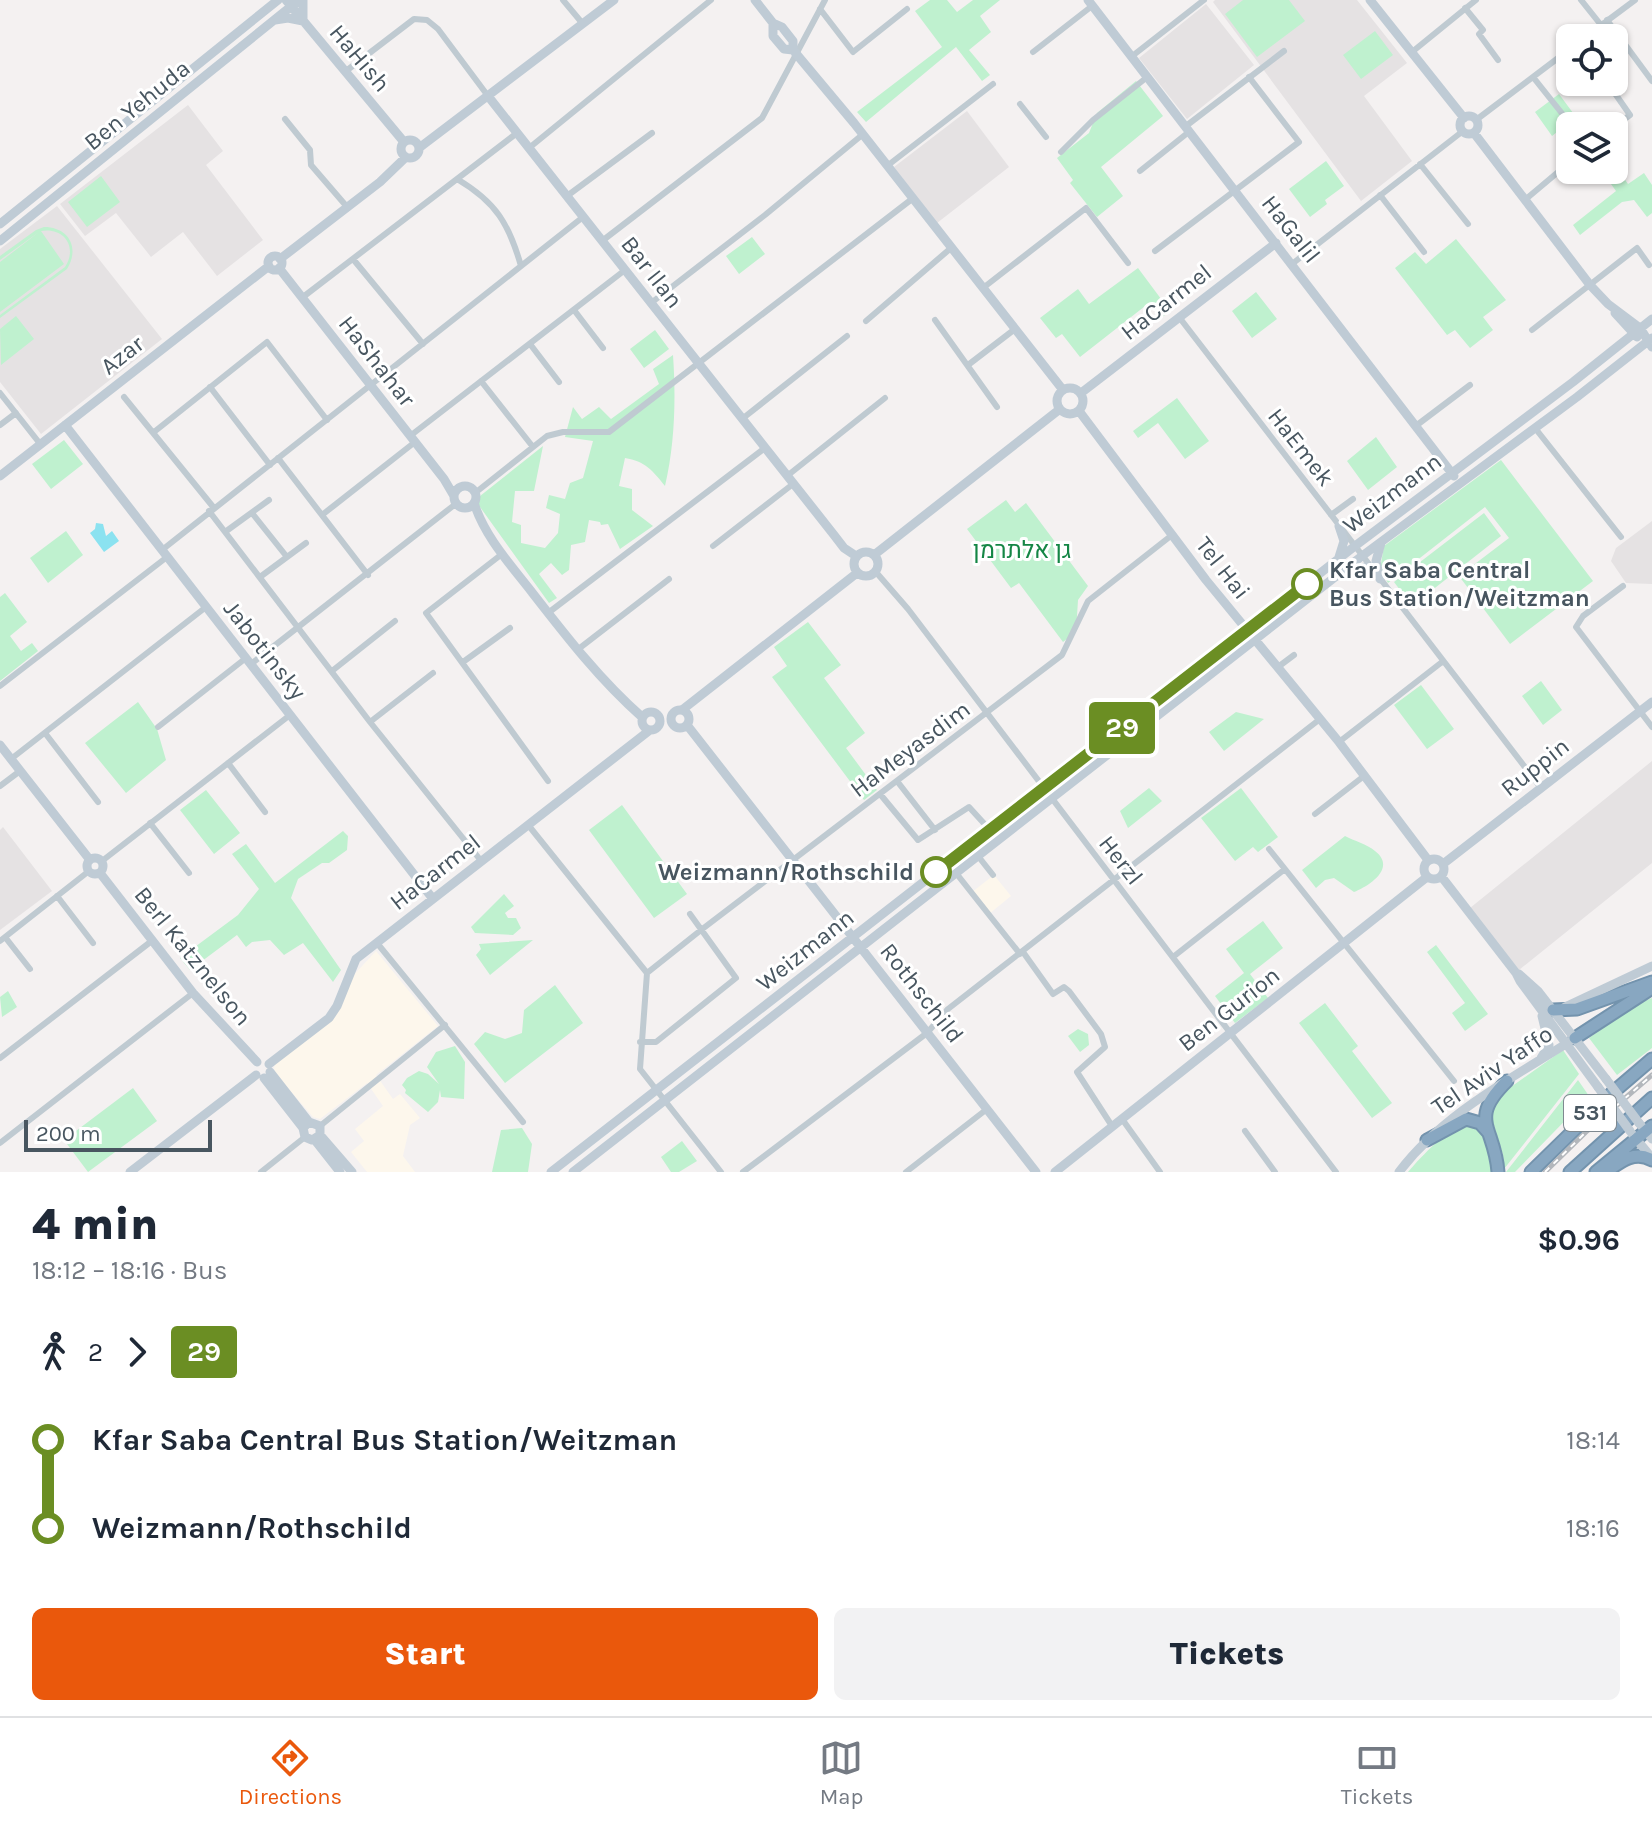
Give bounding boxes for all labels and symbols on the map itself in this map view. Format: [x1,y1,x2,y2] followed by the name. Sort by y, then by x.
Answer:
[324,19,396,97] street label: HaHish
[79,54,195,156] street label: Ben Yehuda
[1256,189,1326,269] street label: HaGalil
[615,230,689,314] street label: Bar Ilan
[1115,258,1217,346] street label: HaCarmel
[333,310,421,412] street label: HaShahar
[95,329,149,381] street label: Azar
[1262,403,1340,491] street label: HaEmek
[1337,447,1447,539] street label: Weizmann
[1190,531,1256,605] street label: Tel Hai
[973,536,1071,564] park label: גן אלתרמן
[1329,556,1590,612] place label: Kfar Saba Central Bus Station/Weitzman
[1292,569,1322,599] marker: Kfar Saba Central Bus Station/Weitzman
[218,595,312,705] street label: Jabotinsky
[845,695,975,803] street label: HaMeyasdim
[1086,702,1158,754] line badge: 29
[1495,732,1575,802] street label: Ruppin
[384,828,486,916] street label: HaCarmel
[1093,830,1149,890] street label: Herzl
[921,857,951,887] marker: Weizmann/Rothschild
[658,858,914,886] place label: Weizmann/Rothschild
[129,881,257,1031] street label: Berl Katznelson
[751,903,859,997] street label: Weizmann
[874,938,970,1048] street label: Rothschild
[1173,961,1285,1057] street label: Ben Gurion
[1426,1019,1558,1121] street label: Tel Aviv Yaffo
[1564,1095,1616,1131] road number: 531
[24,1116,212,1152] scale bar

